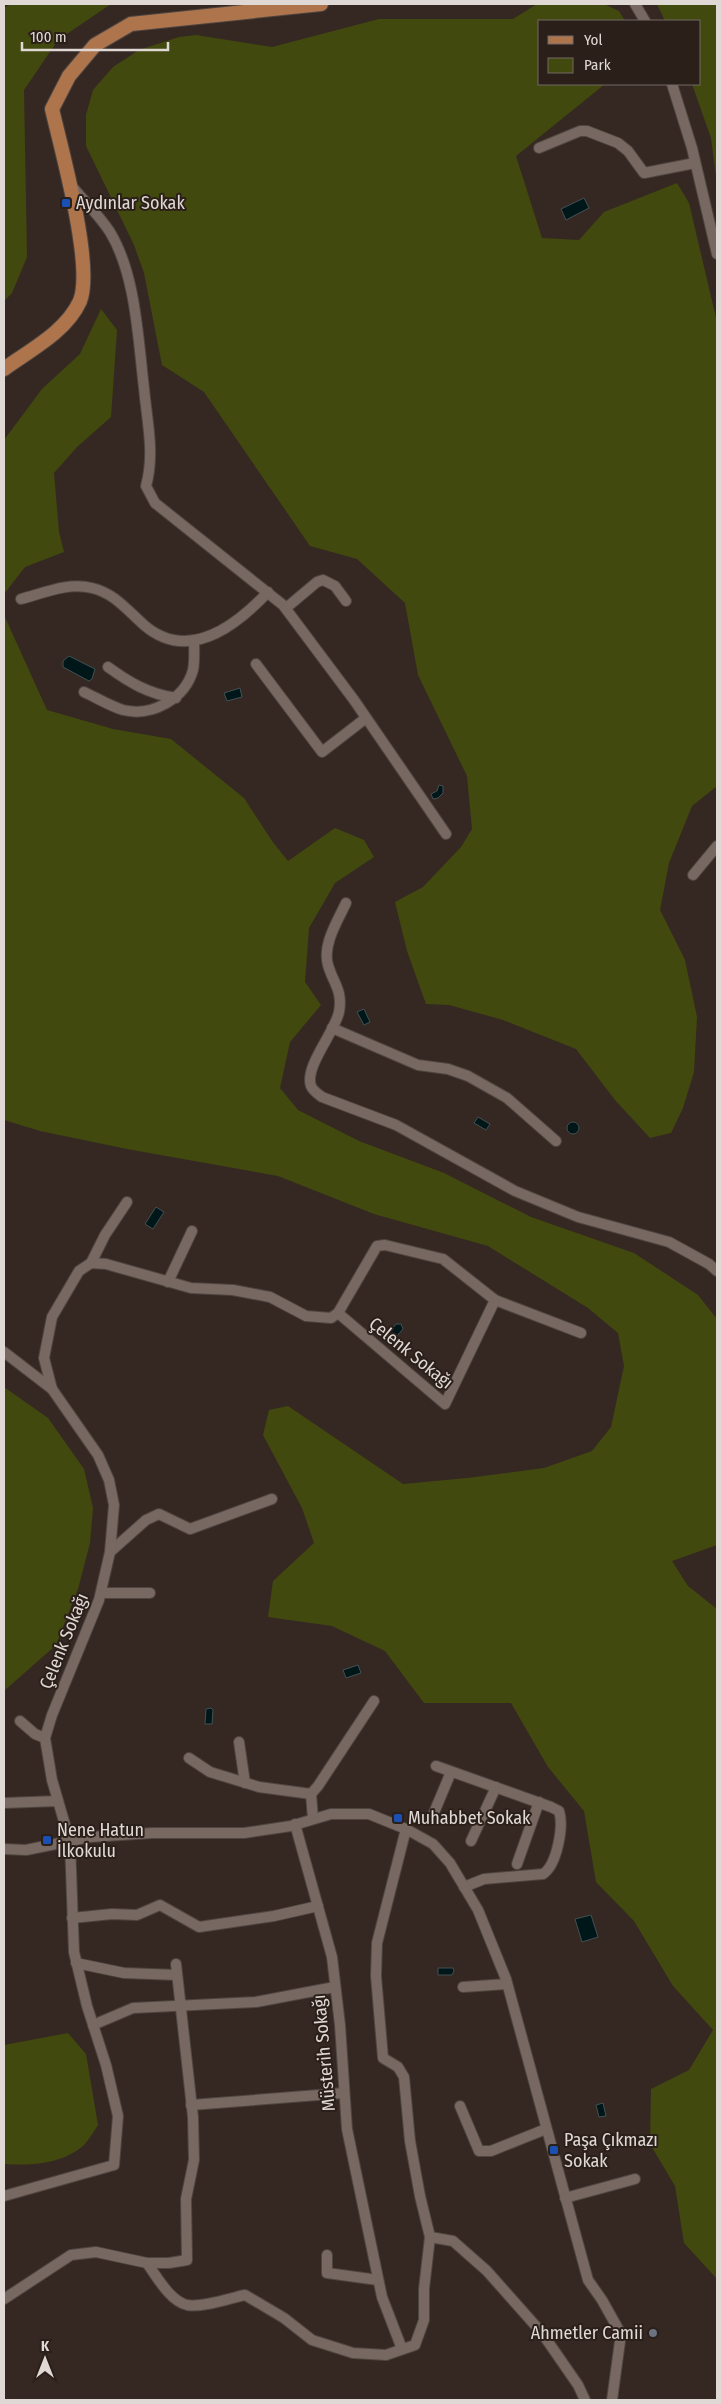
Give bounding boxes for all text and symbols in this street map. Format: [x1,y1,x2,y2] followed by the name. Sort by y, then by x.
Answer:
[22,20,169,52] scale bar
[538,20,701,85] legend
[30,28,67,46] text: 100 m
[584,31,602,49] text: Yol
[584,56,611,74] text: Park
[76,192,185,214] place label: Aydınlar Sokak
[60,197,72,209] marker: Aydınlar Sokak
[365,1313,457,1393] street label: Çelenk Sokağı
[35,1590,93,1692] street label: Çelenk Sokağı
[408,1807,531,1829] place label: Muhabbet Sokak
[392,1812,404,1824] marker: Muhabbet Sokak
[57,1819,144,1862] place label: Nene Hatun İlkokulu
[41,1834,53,1846] marker: Nene Hatun İlkokulu
[308,1994,340,2112] street label: Müsterih Sokağı
[564,2129,658,2172] place label: Paşa Çıkmazı Sokak
[548,2144,560,2156] marker: Paşa Çıkmazı Sokak
[531,2322,643,2344] place label: Ahmetler Camii
[647,2327,659,2339] marker: Ahmetler Camii
[20,2334,70,2384] north arrow
[41,2338,50,2355] text: K

